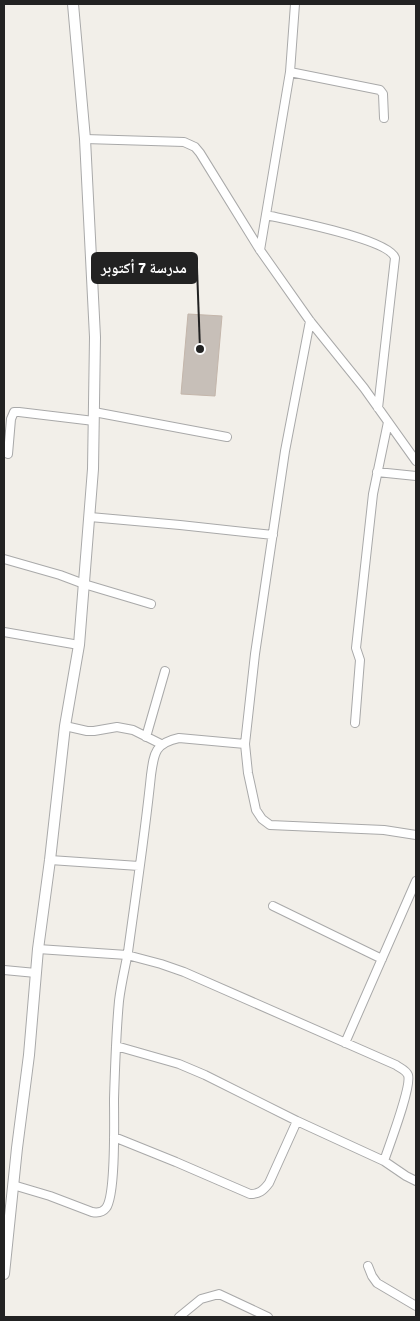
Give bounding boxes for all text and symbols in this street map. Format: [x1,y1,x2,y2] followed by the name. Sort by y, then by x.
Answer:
[92,253,197,283] callout: مدرسة 7 أكتوبر
[100,259,187,277] text: مدرسة 7 أكتوبر

